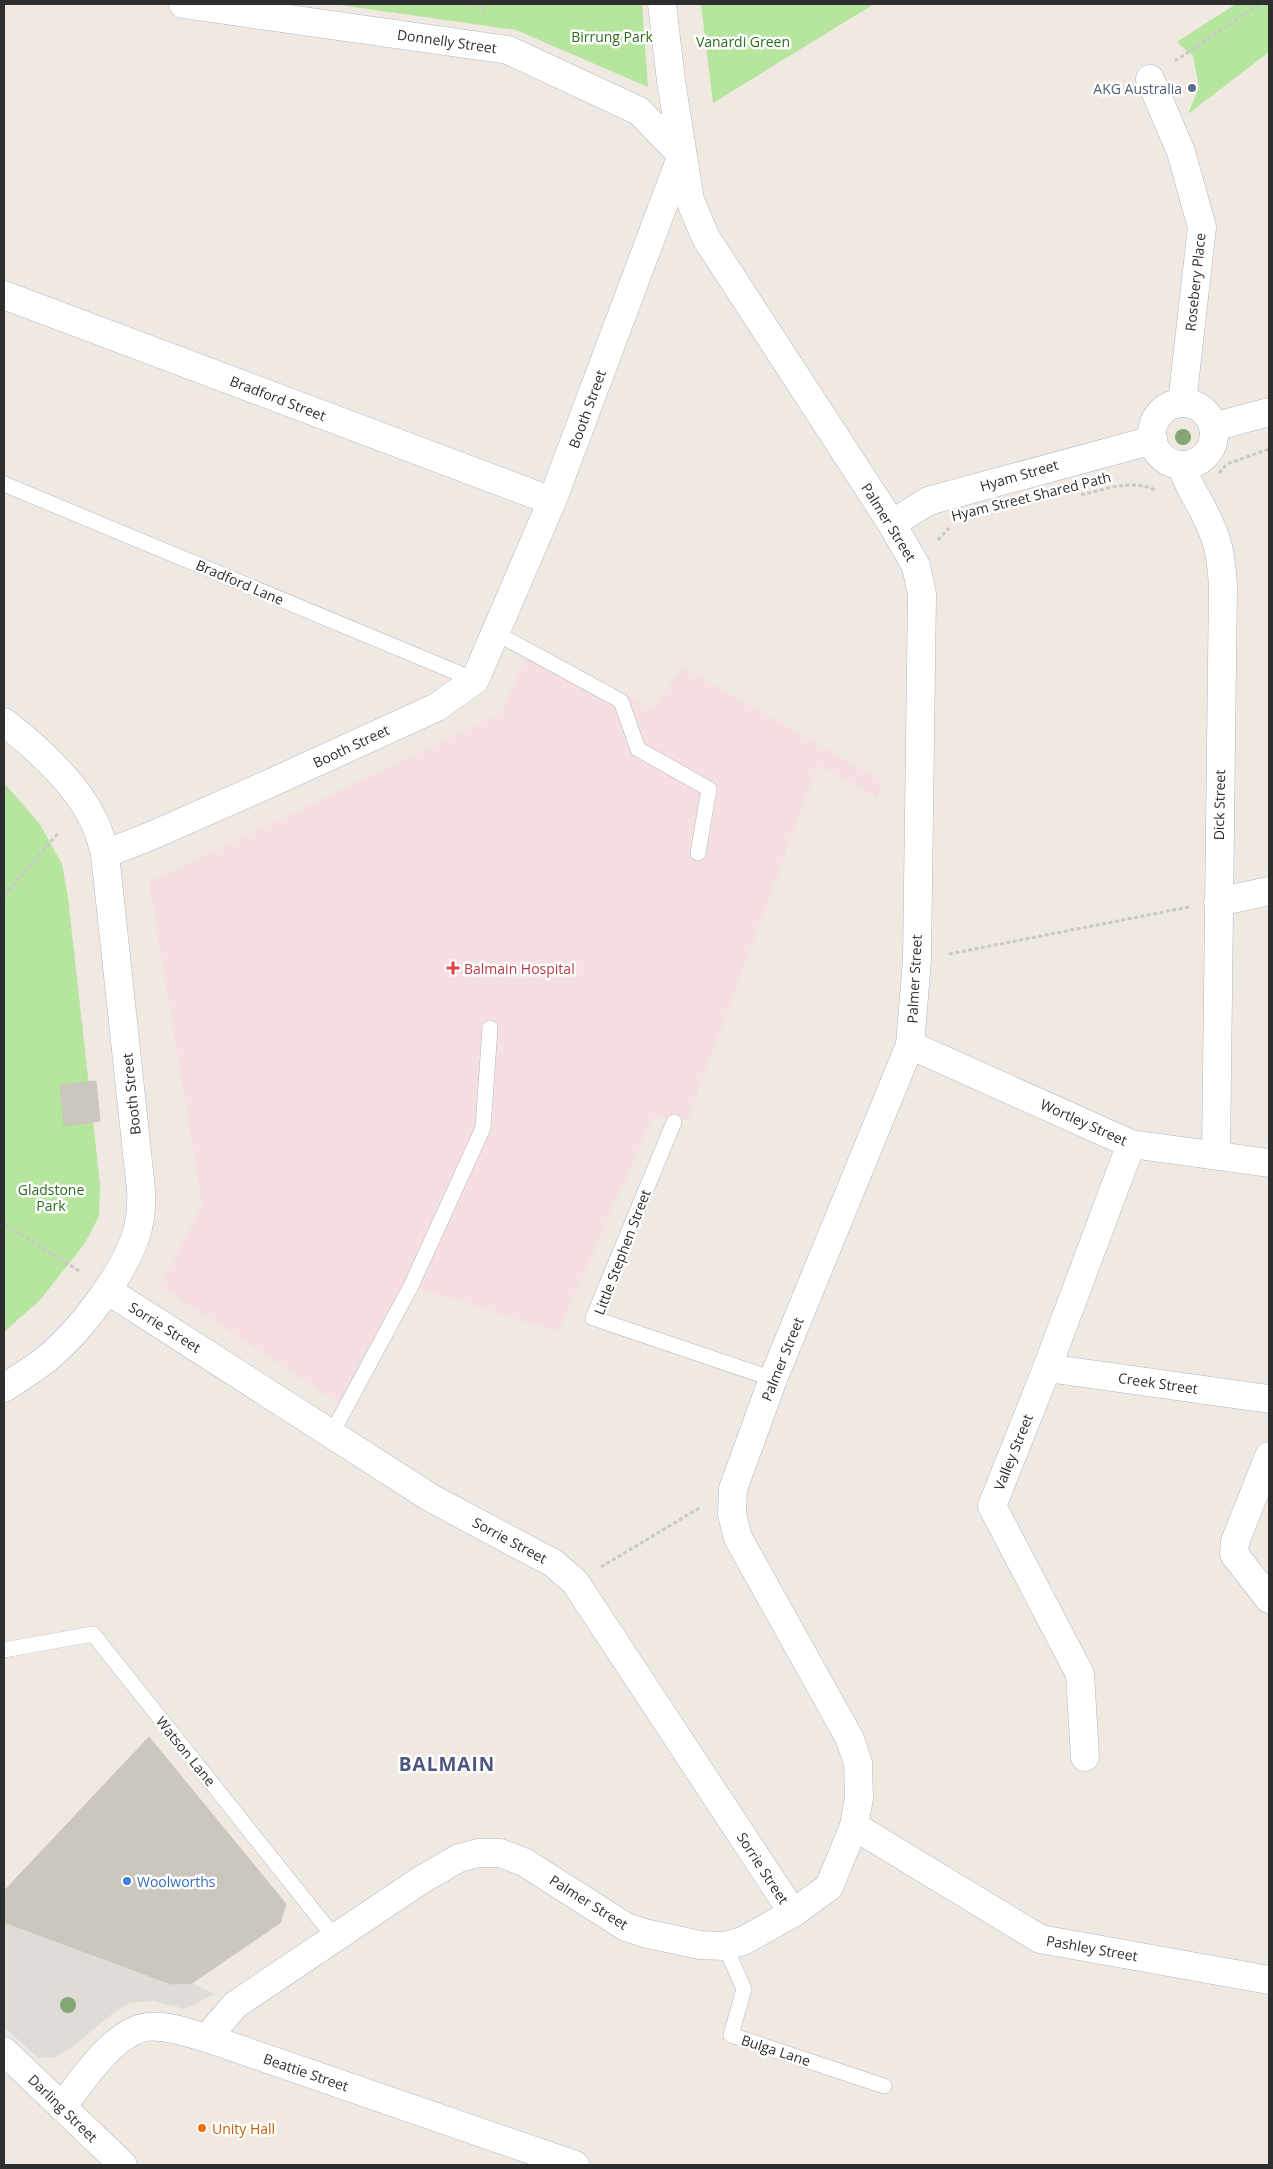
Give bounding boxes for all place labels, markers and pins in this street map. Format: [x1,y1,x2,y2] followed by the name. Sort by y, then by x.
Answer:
[1093,79,1182,98] place label: AKG Australia
[1186,82,1198,94] marker: AKG Australia
[464,959,575,978] place label: Balmain Hospital
[446,961,460,975] marker: Balmain Hospital
[137,1872,216,1891] place label: Woolworths
[121,1875,133,1887] marker: Woolworths
[212,2119,275,2138] place label: Unity Hall
[196,2122,208,2134] marker: Unity Hall

